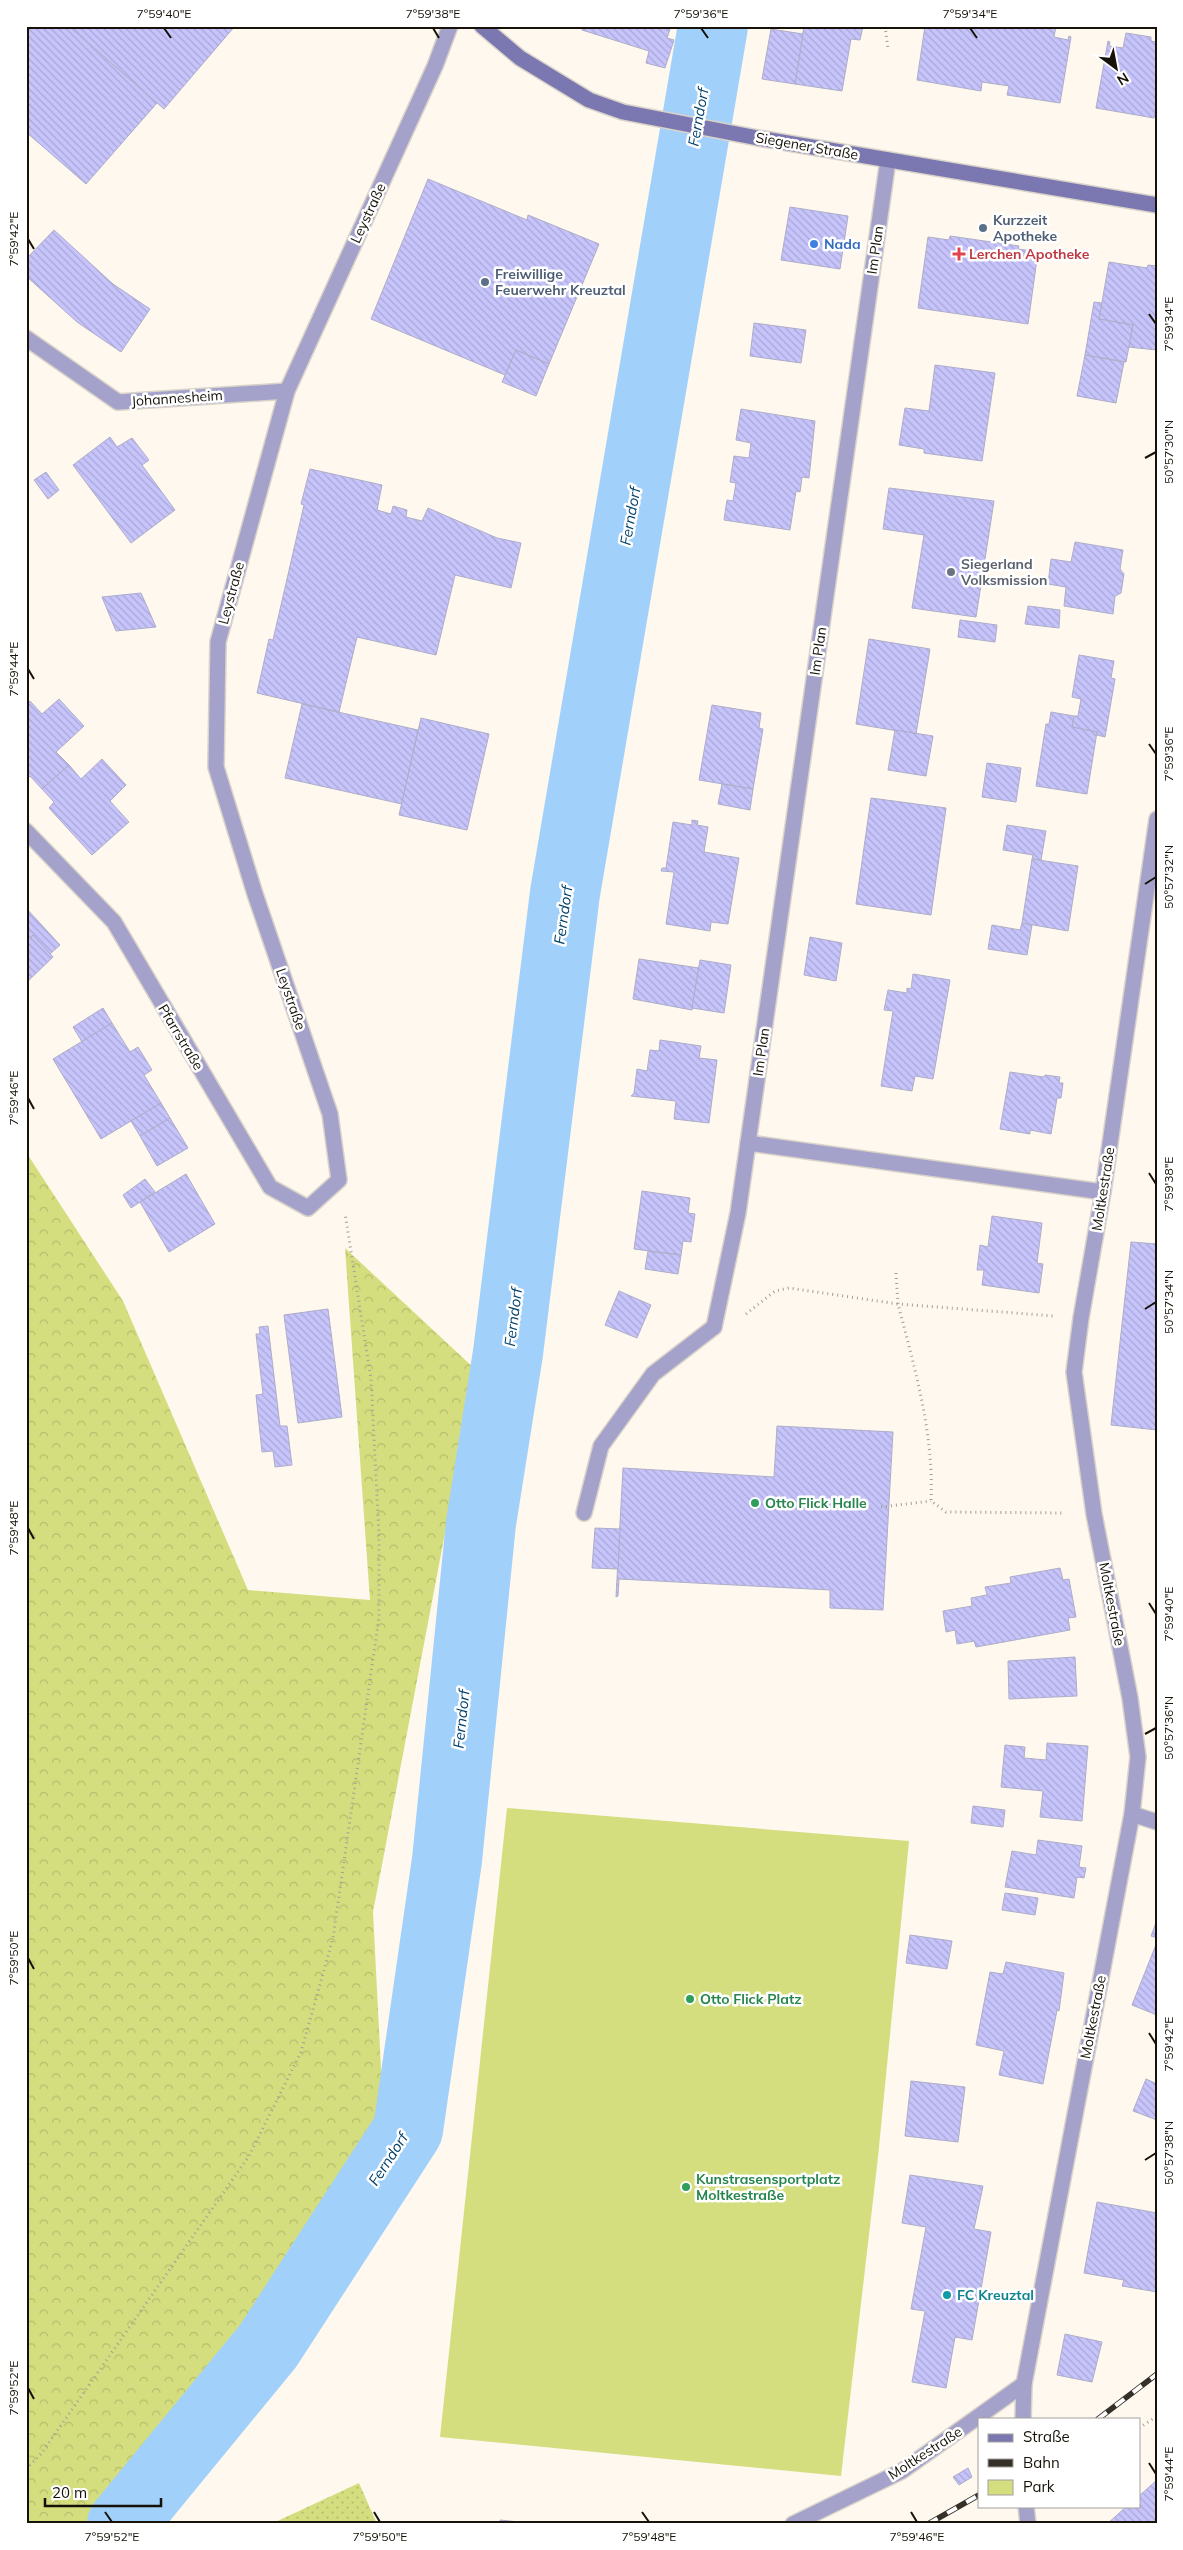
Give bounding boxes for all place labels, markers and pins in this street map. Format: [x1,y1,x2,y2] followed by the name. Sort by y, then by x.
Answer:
[993,211,1057,245] place label: Kurzzeit Apotheke
[977,222,989,234] marker: Kurzzeit Apotheke
[824,235,861,253] place label: Nada
[808,238,820,250] marker: Nada
[969,245,1090,263] place label: Lerchen Apotheke
[953,248,965,260] marker: Lerchen Apotheke
[495,265,626,299] place label: Freiwillige Feuerwehr Kreuztal
[479,276,491,288] marker: Freiwillige Feuerwehr Kreuztal
[960,555,1047,589] place label: Siegerland Volksmission
[945,566,957,578] marker: Siegerland Volksmission
[765,1494,867,1512] place label: Otto Flick Halle
[749,1497,761,1509] marker: Otto Flick Halle
[700,1990,802,2008] place label: Otto Flick Platz
[684,1993,696,2005] marker: Otto Flick Platz
[696,2170,840,2204] place label: Kunstrasensportplatz Moltkestraße
[680,2181,692,2193] marker: Kunstrasensportplatz Moltkestraße
[957,2286,1034,2304] place label: FC Kreuztal
[941,2289,953,2301] marker: FC Kreuztal

